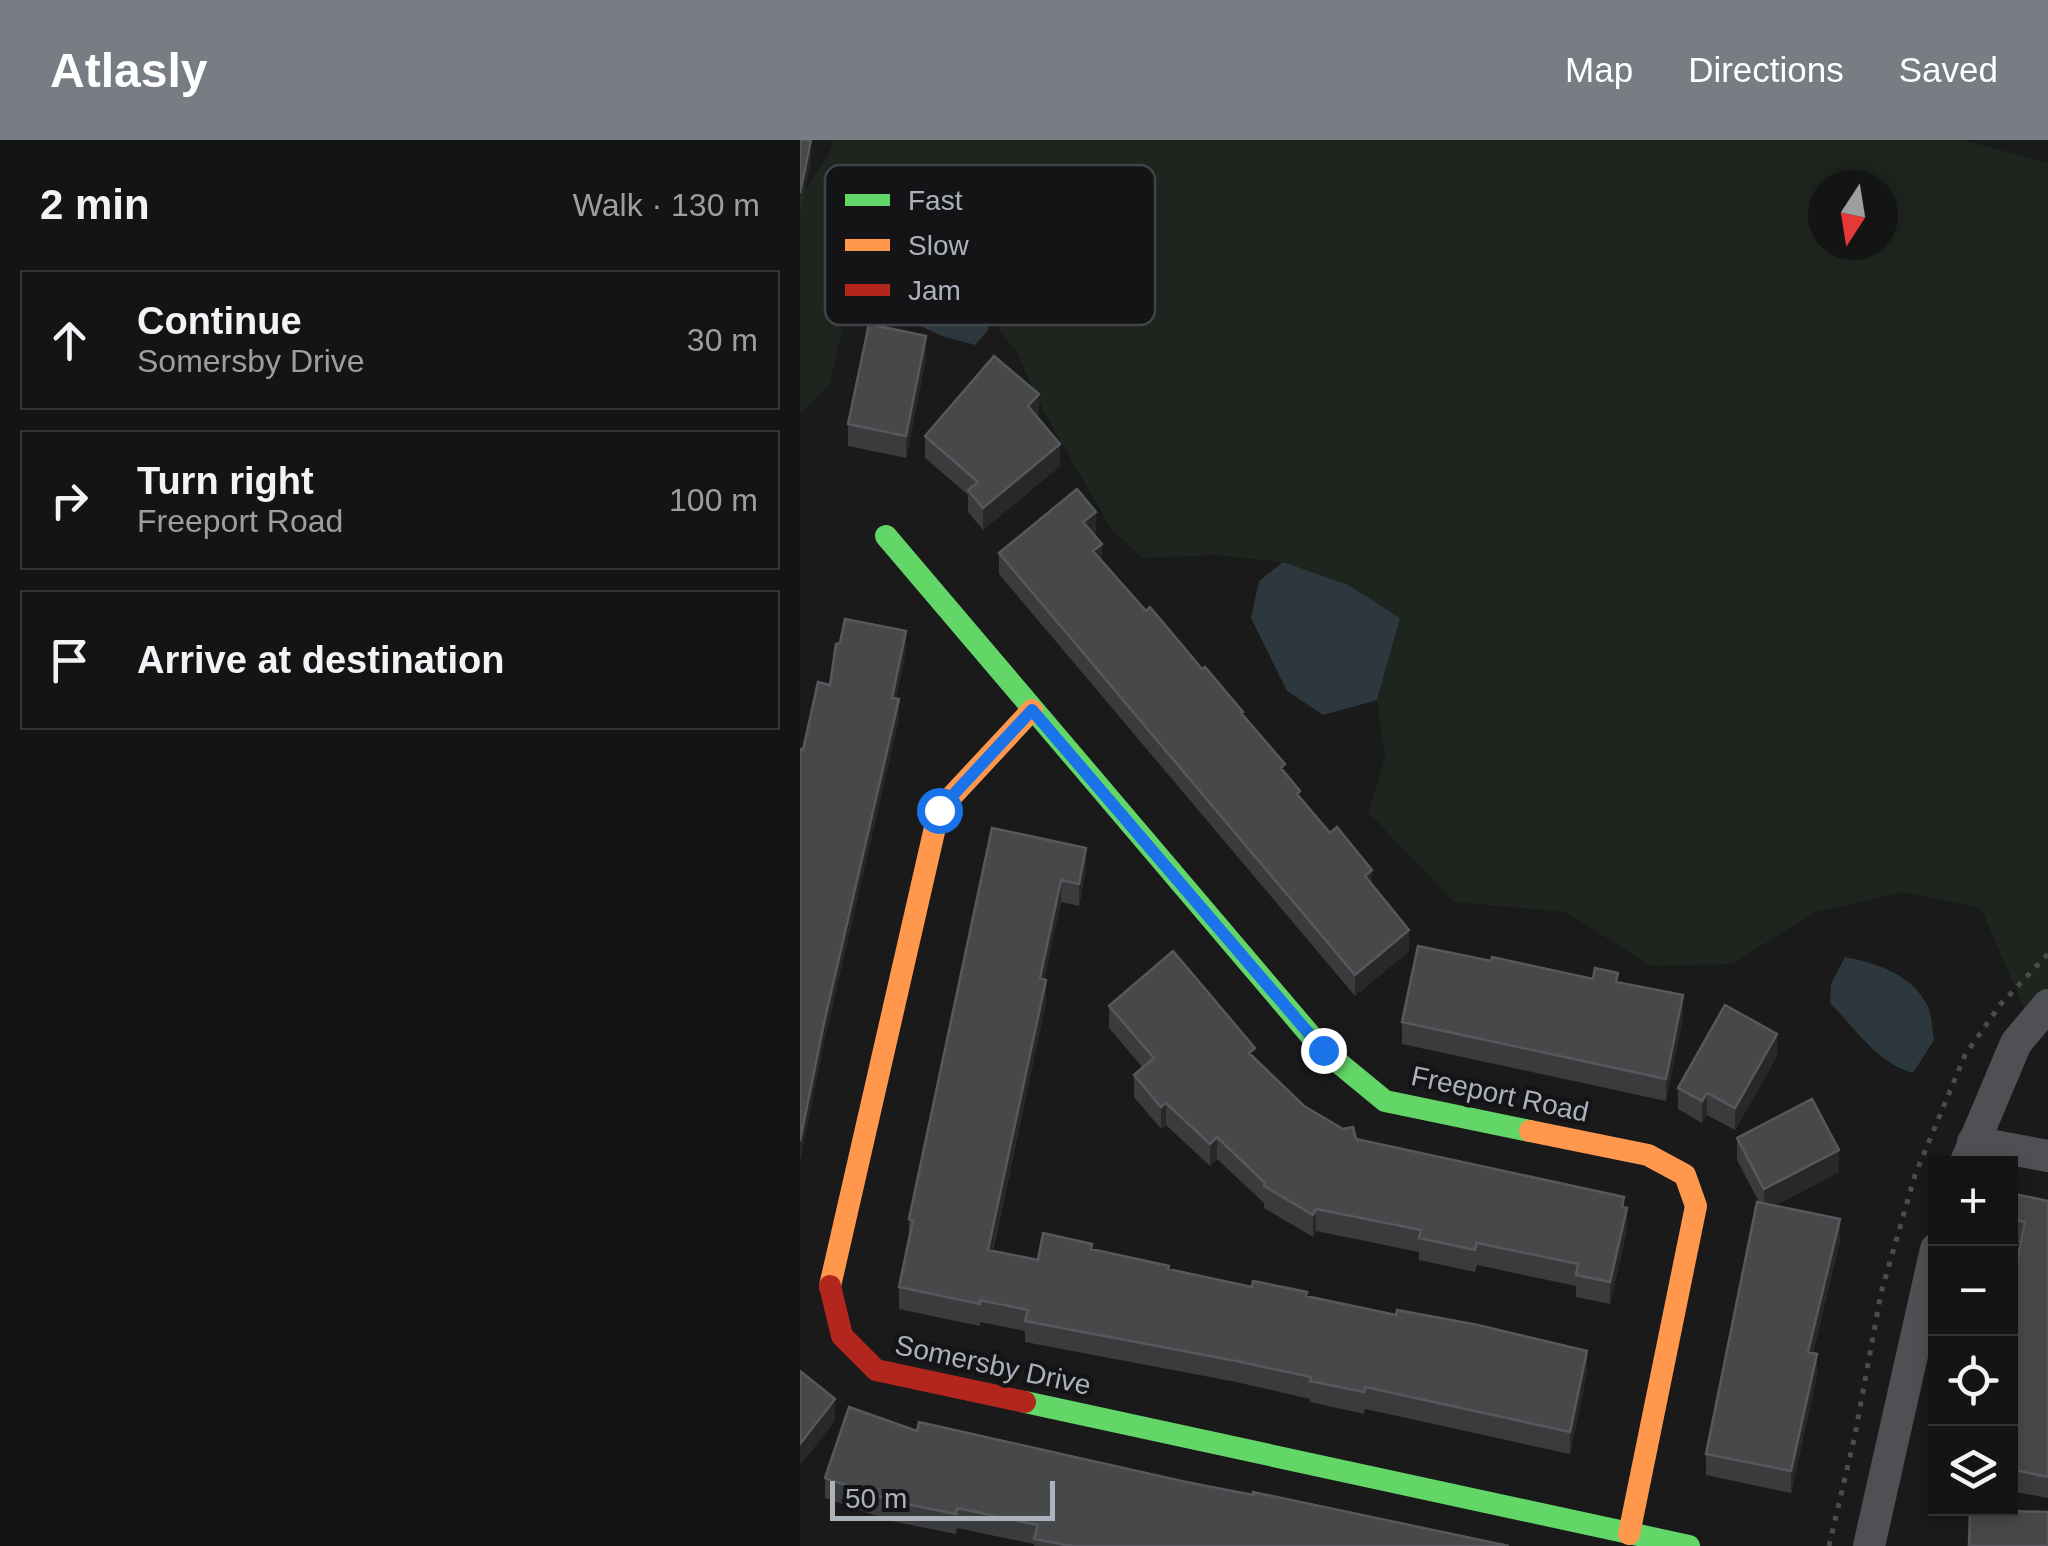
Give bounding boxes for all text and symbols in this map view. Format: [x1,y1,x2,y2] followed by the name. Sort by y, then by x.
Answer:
[50,44,207,97] text: Atlasly
[1565,50,1633,89] text: Map
[1688,50,1844,89] text: Directions
[1899,50,1998,89] text: Saved
[825,165,1155,325] legend
[1808,170,1898,260] north arrow
[40,181,150,228] text: 2 min
[908,185,963,216] text: Fast
[573,187,760,223] text: Walk · 130 m
[908,230,969,261] text: Slow
[908,275,961,306] text: Jam
[137,300,302,342] text: Continue
[42,313,97,368] icon: ahead
[687,322,758,358] text: 30 m
[137,343,365,379] text: Somersby Drive
[137,460,314,502] text: Turn right
[42,473,97,528] icon: right
[669,482,758,518] text: 100 m
[137,503,343,539] text: Freeport Road
[42,633,97,688] icon: arrive
[137,639,504,681] text: Arrive at destination
[917,788,963,834] route start
[1301,1028,1347,1074] route end
[1408,1060,1592,1128] street label: Freeport Road
[1928,1156,2018,1516] map controls
[1928,1156,2018,1246] button: +
[1928,1246,2018,1336] button: −
[892,1329,1094,1401] street label: Somersby Drive
[1928,1336,2018,1426] button: locate
[1928,1426,2018,1516] button: layers
[830,1476,1055,1520] scale bar
[845,1483,907,1514] text: 50 m

